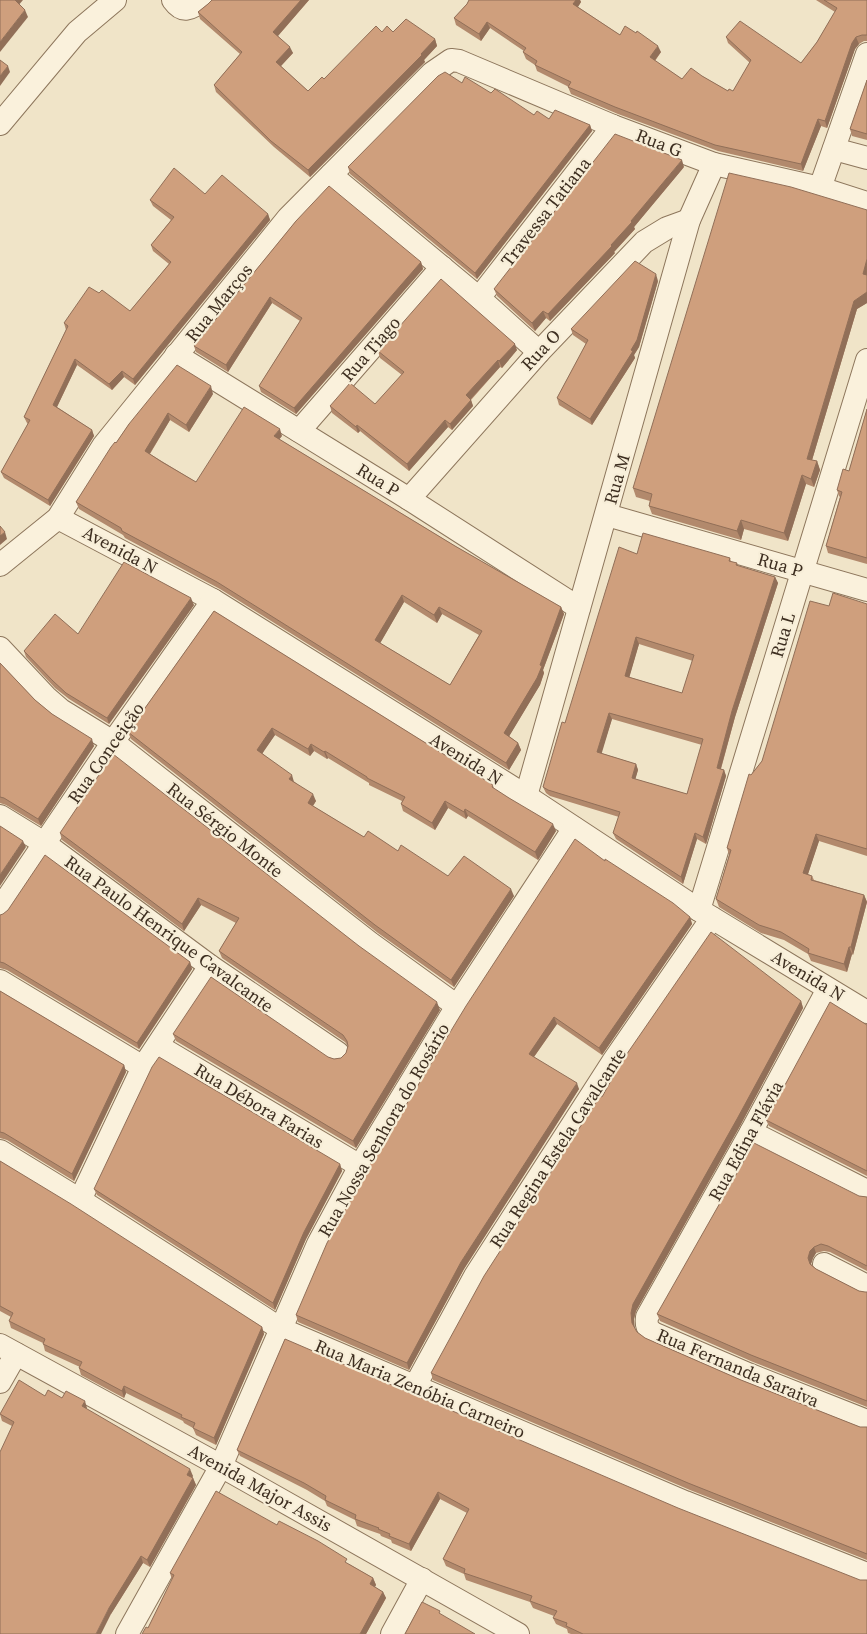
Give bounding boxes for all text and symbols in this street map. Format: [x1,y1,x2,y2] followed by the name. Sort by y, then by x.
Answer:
[632,122,686,163] street label: Rua G
[495,151,597,272] street label: Travessa Tatiana
[179,258,258,347] street label: Rua Marços
[335,310,406,387] street label: Rua Tiago
[515,324,566,376] street label: Rua O
[597,451,636,507] street label: Rua M
[352,457,405,503] street label: Rua P
[78,519,162,580] street label: Avenida N
[755,546,806,583] street label: Rua P
[764,609,801,661] street label: Rua L
[61,697,150,808] street label: Rua Conceição
[425,726,508,791] street label: Avenida N
[162,776,289,883] street label: Rua Sérgio Monte
[60,849,279,1018] street label: Rua Paulo Henrique Cavalcante
[767,944,850,1007] street label: Avenida N
[312,1018,455,1241] street label: Rua Nossa Senhora do Rosário
[483,1043,632,1253] street label: Rua Regina Estela Cavalcante
[190,1057,329,1154] street label: Rua Débora Farias
[702,1075,789,1205] street label: Rua Edina Flávia
[653,1322,824,1413] street label: Rua Fernanda Saraiva
[311,1333,529,1444] street label: Rua Maria Zenóbia Carneiro
[184,1438,337,1538] street label: Avenida Major Assis

